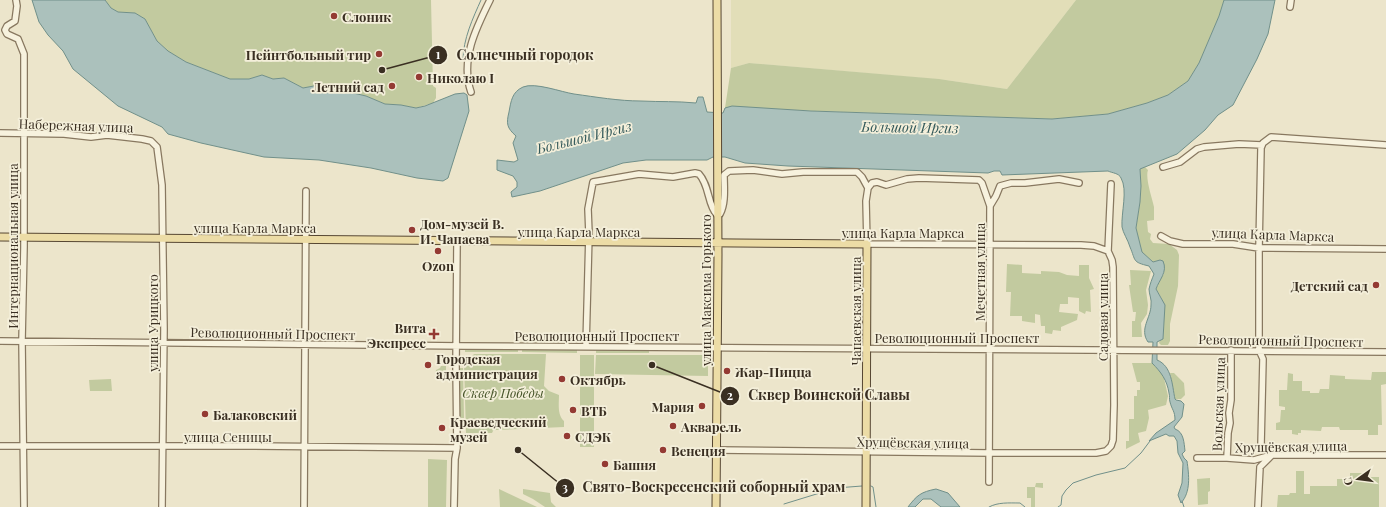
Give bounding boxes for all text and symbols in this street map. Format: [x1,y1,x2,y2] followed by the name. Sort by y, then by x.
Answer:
[342,8,391,25] place label: Слоник
[329,11,339,21] marker: Слоник
[428,42,602,68] callout: Солнечный городок
[456,45,594,64] text: Солнечный городок
[246,46,371,63] place label: Пейнтбольный тир
[436,46,441,62] text: 1
[374,49,384,59] marker: Пейнтбольный тир
[427,69,494,86] place label: Николаю I
[414,72,424,82] marker: Николаю I
[311,78,384,95] place label: Летний сад
[387,81,397,91] marker: Летний сад
[18,115,134,136] street label: Набережная улица
[534,116,634,158] water label: Большой Иргиз
[860,117,959,137] water label: Большой Иргиз
[4,163,21,329] street label: Интернациональная улица
[697,214,714,367] street label: улица Максима Горького
[420,215,504,247] place label: Дом-музей В. И. Чапаева
[193,219,317,236] street label: улица Карла Маркса
[971,222,988,321] street label: Мечетная улица
[517,223,641,240] street label: улица Карла Маркса
[1210,223,1335,245] street label: улица Карла Маркса
[841,224,965,241] street label: улица Карла Маркса
[407,225,417,235] marker: Дом-музей В. И. Чапаева
[433,246,443,256] marker: Ozon
[847,256,864,365] street label: Чапаевская улица
[422,257,454,274] place label: Ozon
[1094,272,1111,361] street label: Садовая улица
[144,274,161,373] street label: улица Урицкого
[1291,277,1368,294] place label: Детский сад
[1371,280,1381,290] marker: Детский сад
[367,319,427,351] place label: Вита Экспресс
[190,323,356,343] street label: Революционный Проспект
[514,327,680,344] street label: Революционный Проспект
[429,329,439,339] marker: Вита Экспресс
[874,329,1040,346] street label: Революционный Проспект
[1198,330,1364,350] street label: Революционный Проспект
[436,350,538,382] place label: Городская администрация
[1208,356,1228,451] street label: Вольская улица
[423,360,433,370] marker: Городская администрация
[734,363,812,380] place label: Жар-Пицца
[722,366,732,376] marker: Жар-Пицца
[570,371,626,388] place label: Октябрь
[557,374,567,384] marker: Октябрь
[720,383,918,409] callout: Сквер Воинской Славы
[462,384,544,401] park label: Сквер Победы
[748,385,910,404] text: Сквер Воинской Славы
[727,387,733,403] text: 2
[651,398,694,415] place label: Мария
[697,401,707,411] marker: Мария
[581,402,607,419] place label: ВТБ
[568,405,578,415] marker: ВТБ
[213,406,297,423] place label: Балаковский
[200,409,210,419] marker: Балаковский
[450,413,547,445] place label: Краеведческий музей
[680,418,741,435] place label: Акварель
[668,421,678,431] marker: Акварель
[437,423,447,433] marker: Краеведческий музей
[183,428,272,445] street label: улица Сеницы
[575,428,612,445] place label: СДЭК
[562,431,572,441] marker: СДЭК
[857,433,970,451] street label: Хрущёвская улица
[1235,437,1348,455] street label: Хрущёвская улица
[671,442,726,459] place label: Венеция
[658,445,668,455] marker: Венеция
[613,456,656,473] place label: Башня
[600,459,610,469] marker: Башня
[1338,459,1378,499] north arrow
[555,475,854,501] callout: Свято-Воскресенский соборный храм
[1340,476,1356,487] text: С
[583,477,846,496] text: Свято-Воскресенский соборный храм
[562,479,568,495] text: 3

